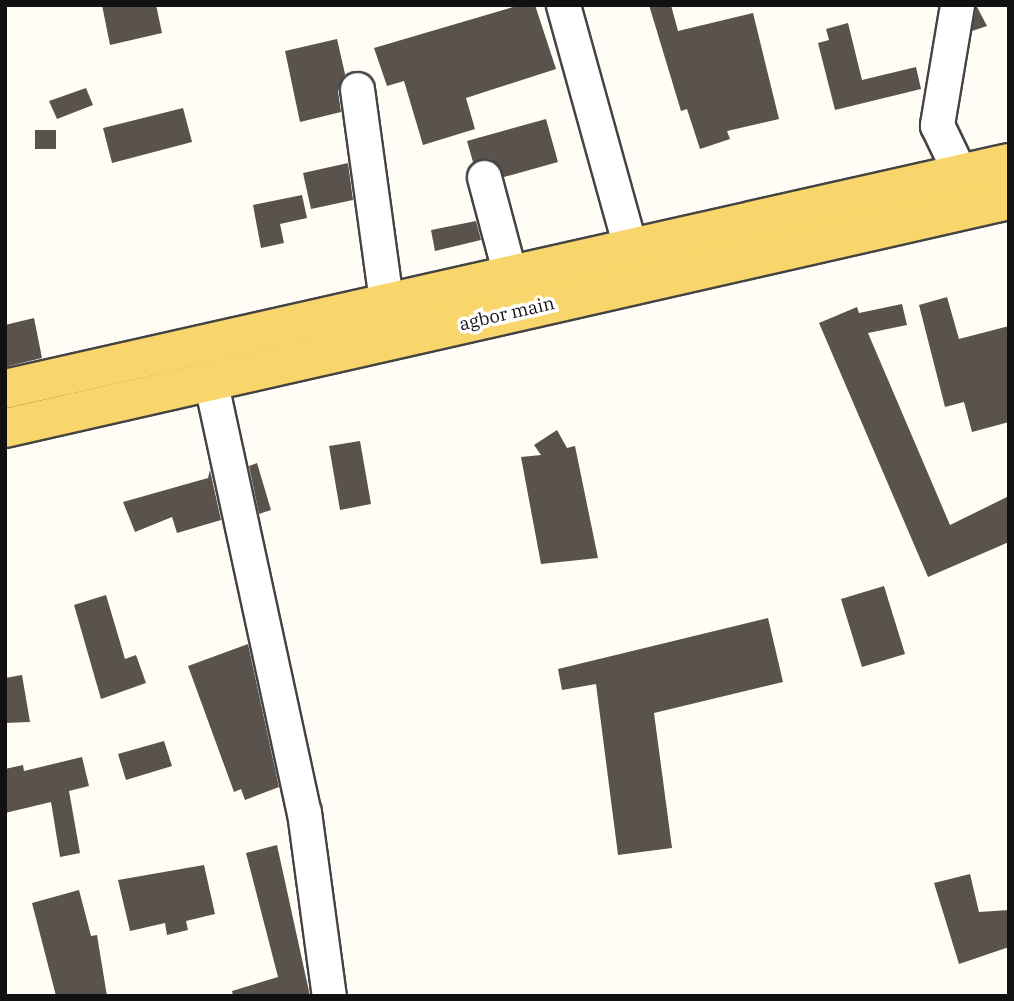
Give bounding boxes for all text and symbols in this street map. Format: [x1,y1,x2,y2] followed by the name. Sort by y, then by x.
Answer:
[457,293,557,335] street label: agbor main

